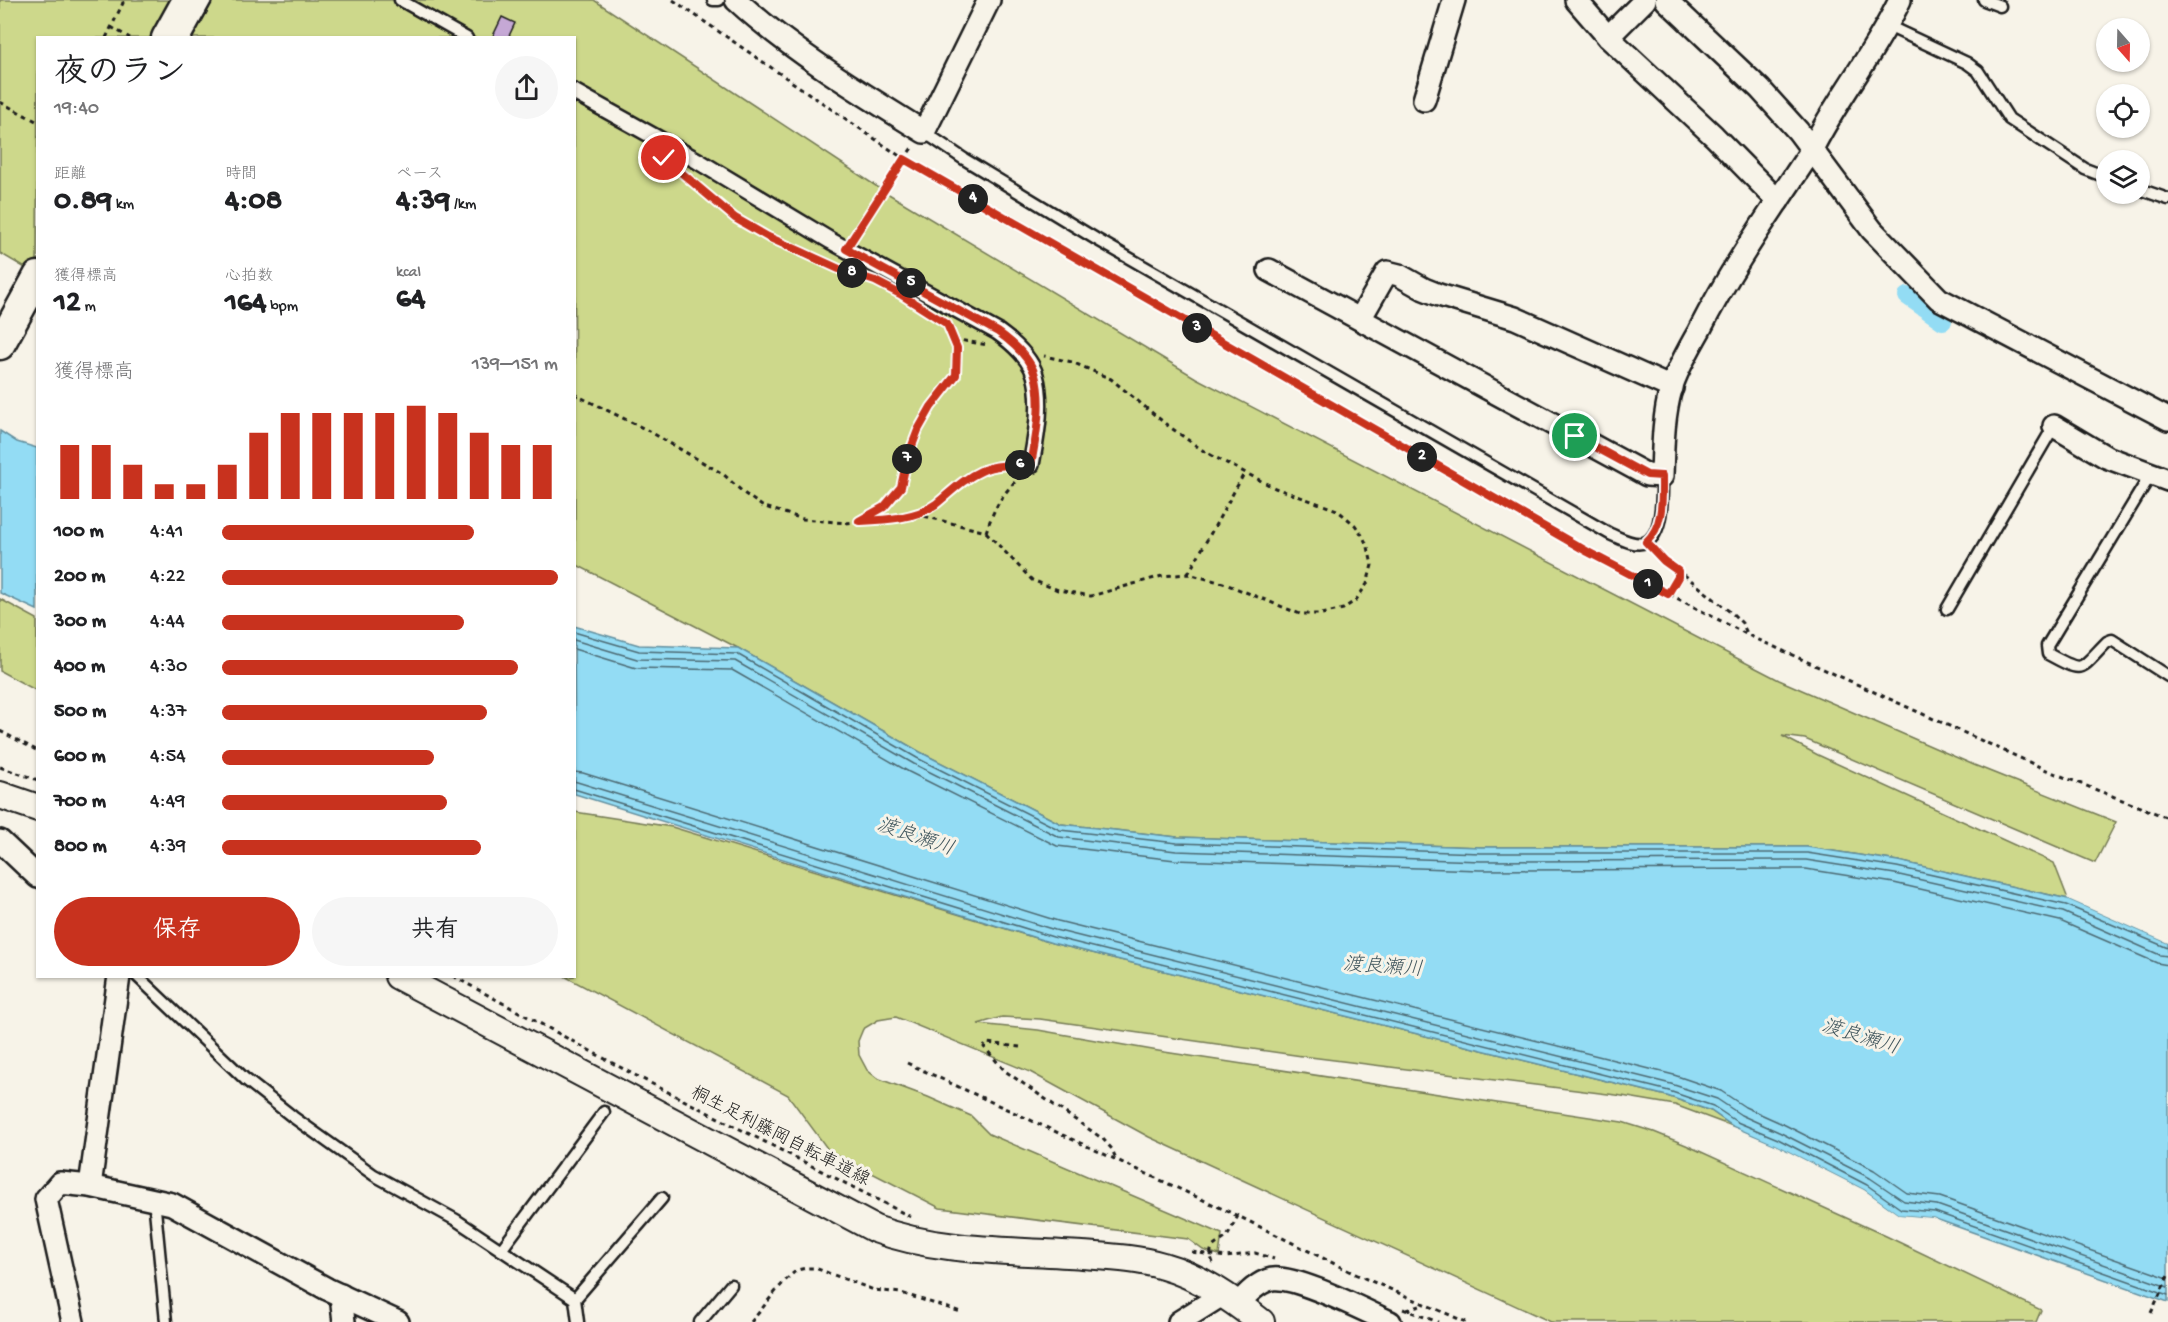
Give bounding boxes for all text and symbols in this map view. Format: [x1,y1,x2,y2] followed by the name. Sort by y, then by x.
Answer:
[2096,18,2150,72] north arrow
[2096,18,2150,204] map controls
[54,56,186,94] text: 夜のラン
[495,56,558,119] button: share
[2096,84,2150,138] button: locate
[54,98,99,121] text: 19:40
[638,132,689,183] pin
[647,141,680,174] icon: check
[2096,150,2150,204] button: layers
[54,166,86,185] text: 距離
[225,166,257,185] text: 時間
[396,166,443,185] text: ペース
[958,184,988,214] pin: 4
[54,185,112,220] text: 0.89
[225,185,282,220] text: 4:08
[396,185,450,220] text: 4:39
[969,189,977,208] text: 4
[112,196,134,215] text: km
[450,196,476,215] text: /km
[837,258,867,288] pin: 8
[848,263,856,282] text: 8
[396,264,421,283] text: kcal
[54,268,118,287] text: 獲得標高
[225,268,273,287] text: 心拍数
[896,268,926,298] pin: 5
[907,273,915,292] text: 5
[396,283,425,318] text: 64
[54,287,81,322] text: 12
[225,287,267,322] text: 164
[81,298,96,317] text: m
[267,298,298,317] text: bpm
[1182,313,1212,343] pin: 3
[1193,318,1201,337] text: 3
[472,354,558,377] text: 139–151 m
[54,362,134,385] text: 獲得標高
[1549,410,1600,461] pin
[1558,419,1591,452] icon: arrive
[1407,442,1437,472] pin: 2
[892,444,922,474] pin: 7
[1418,447,1426,466] text: 2
[903,449,911,468] text: 7
[1005,450,1035,480] pin: 6
[1016,455,1024,474] text: 6
[54,521,104,544] text: 100 m
[150,521,183,544] text: 4:41
[54,566,105,589] text: 200 m
[150,566,185,589] text: 4:22
[1633,569,1663,599] pin: 1
[1645,574,1651,593] text: 1
[54,611,106,634] text: 300 m
[150,611,185,634] text: 4:44
[54,656,105,679] text: 400 m
[150,656,187,679] text: 4:30
[54,701,106,724] text: 500 m
[150,701,187,724] text: 4:37
[54,746,106,769] text: 600 m
[150,746,186,769] text: 4:54
[54,791,106,814] text: 700 m
[150,791,185,814] text: 4:49
[873,813,957,862] water label: 渡良瀬川
[54,836,107,859] text: 800 m
[150,836,186,859] text: 4:39
[54,897,300,966] button: 保存
[312,897,558,966] button: 共有
[1342,952,1424,983] water label: 渡良瀬川
[1818,1014,1902,1061] water label: 渡良瀬川
[687,1082,873,1192] street label: 桐生足利藤岡自転車道線

